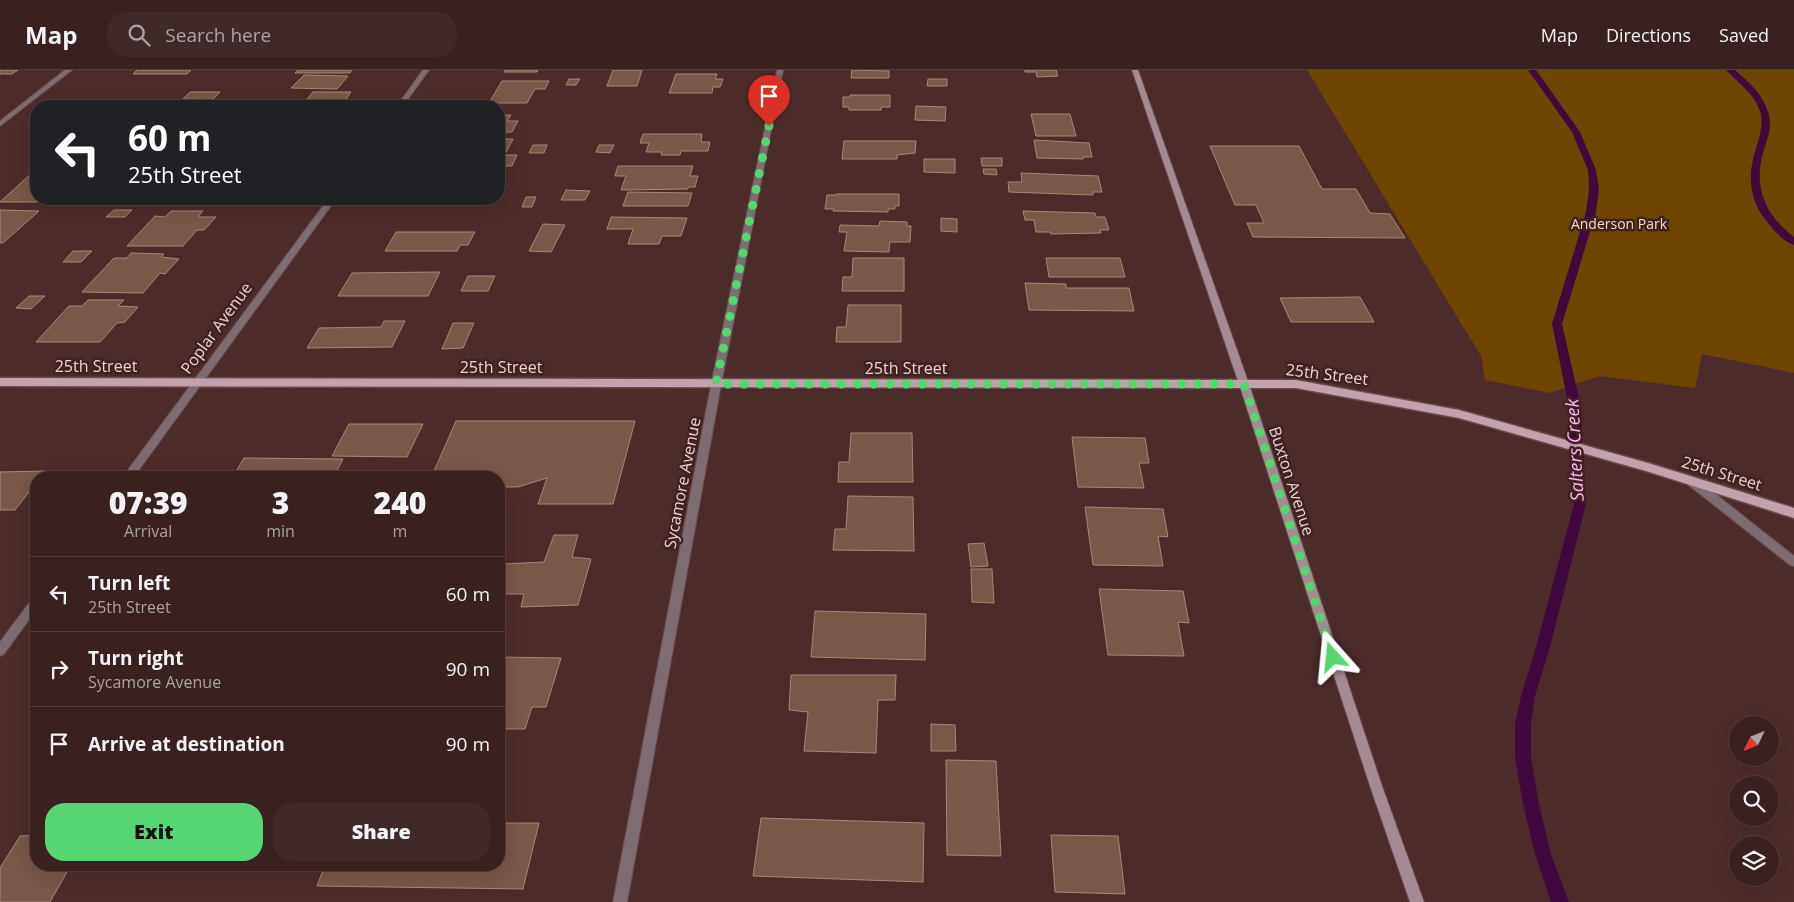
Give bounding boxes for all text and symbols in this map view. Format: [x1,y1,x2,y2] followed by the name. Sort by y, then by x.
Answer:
[107,12,457,57] search box
[25,18,77,51] text: Map
[125,21,153,49] icon: search
[165,22,271,48] text: Search here
[1541,23,1578,47] text: Map
[1606,23,1691,47] text: Directions
[1719,23,1769,47] text: Saved
[748,75,790,126] pin
[755,82,783,110] icon: arrive
[128,114,211,161] text: 60 m
[45,120,110,185] icon: left
[128,159,242,189] text: 25th Street
[1571,214,1668,233] park label: Anderson Park
[175,278,257,378] street label: Poplar Avenue
[55,355,138,377] street label: 25th Street
[460,356,543,378] street label: 25th Street
[865,357,948,379] street label: 25th Street
[1285,358,1370,390] street label: 25th Street
[1559,397,1589,502] water label: Salters Creek
[658,416,706,550] street label: Sycamore Avenue
[1264,424,1320,538] street label: Buxton Avenue
[1679,450,1765,496] street label: 25th Street
[109,482,188,523] text: 07:39
[272,482,289,523] text: 3
[374,482,426,523] text: 240
[124,520,172,542] text: Arrival
[266,520,295,542] text: min
[393,520,407,542] text: m
[88,570,170,596] text: Turn left
[45,580,73,608] icon: left
[446,581,490,607] text: 60 m
[88,596,171,618] text: 25th Street
[1306,630,1358,682] position arrow
[88,645,183,671] text: Turn right
[45,655,73,683] icon: right
[446,656,490,682] text: 90 m
[88,671,221,693] text: Sycamore Avenue
[1729,716,1779,766] north arrow
[1729,716,1779,886] map controls
[45,730,73,758] icon: arrive
[88,731,285,757] text: Arrive at destination
[446,731,490,757] text: 90 m
[1729,776,1779,826] button: search
[45,803,263,861] button: Exit
[273,803,490,861] button: Share
[1729,836,1779,886] button: layers

